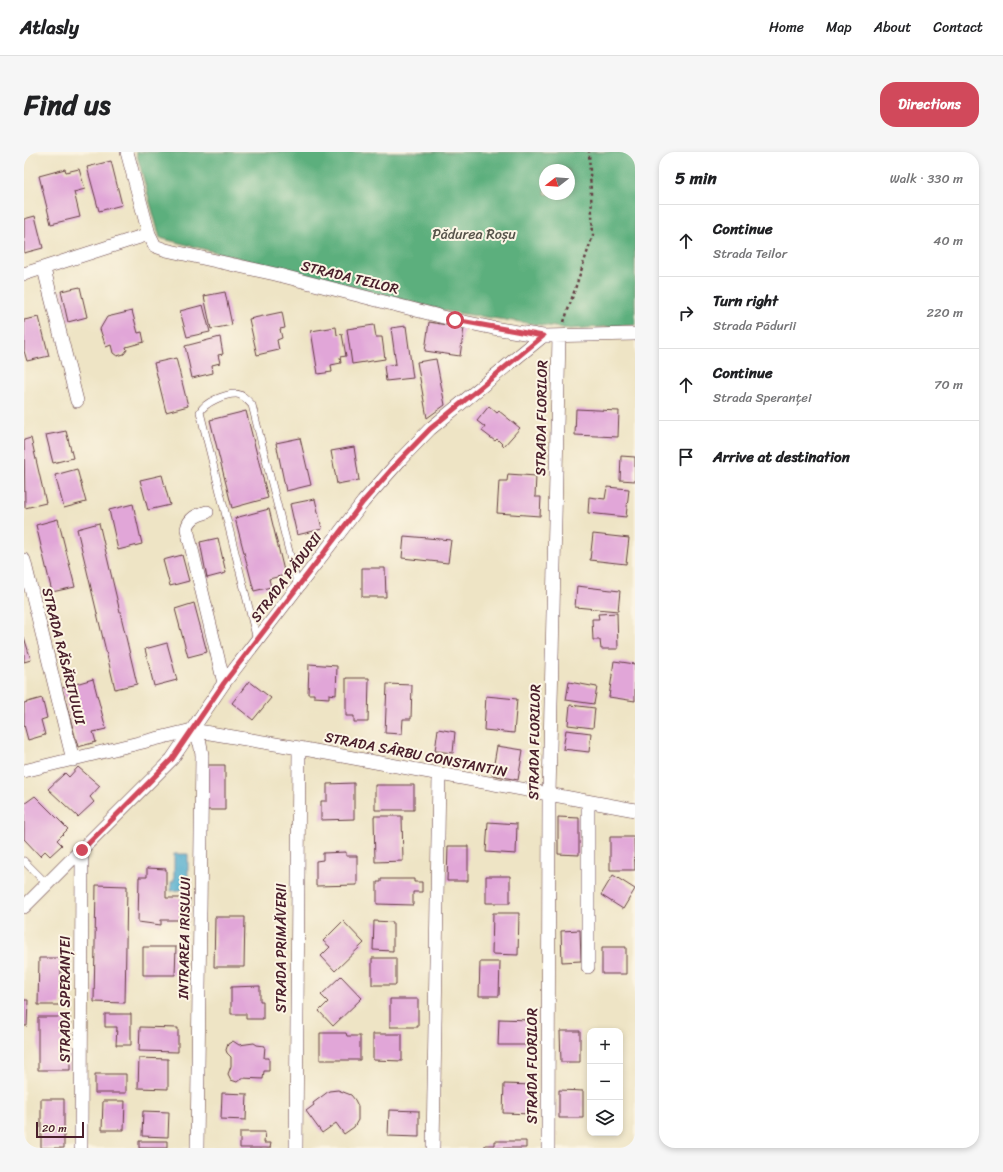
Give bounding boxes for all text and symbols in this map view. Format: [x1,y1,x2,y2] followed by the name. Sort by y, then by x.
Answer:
[20,11,79,44] text: Atlasly
[769,15,804,40] text: Home
[826,15,852,40] text: Map
[874,15,911,40] text: About
[933,15,983,40] text: Contact
[24,80,111,129] text: Find us
[880,82,979,127] button: Directions
[675,163,717,193] text: 5 min
[539,164,575,200] north arrow
[890,167,963,190] text: Walk · 330 m
[713,216,773,242] text: Continue
[432,222,516,247] park label: Pădurea Roșu
[933,229,963,252] text: 40 m
[675,230,697,252] icon: ahead
[713,242,787,265] text: Strada Teilor
[299,253,402,302] street label: STRADA TEILOR
[713,288,778,314] text: Turn right
[926,301,963,324] text: 220 m
[675,302,697,324] icon: right
[446,311,464,329] route start
[713,314,796,337] text: Strada Pădurii
[528,360,555,476] street label: STRADA FLORILOR
[713,360,773,386] text: Continue
[934,373,963,396] text: 70 m
[675,374,697,396] icon: ahead
[713,386,812,409] text: Strada Speranței
[713,444,850,470] text: Arrive at destination
[675,446,697,468] icon: arrive
[244,526,329,628] street label: STRADA PĂDURII
[34,585,93,729] street label: STRADA RĂSĂRITULUI
[521,684,548,800] street label: STRADA FLORILOR
[322,725,510,784] street label: STRADA SÂRBU CONSTANTIN
[73,841,91,859] route end
[171,876,198,1001] street label: INTRAREA IRISULUI
[269,883,294,1013] street label: STRADA PRIMĂVERII
[53,935,78,1062] street label: STRADA SPERANȚEI
[520,1008,545,1124] street label: STRADA FLORILOR
[587,1028,623,1136] map controls
[587,1028,623,1064] button: +
[587,1064,623,1100] button: −
[587,1100,623,1136] button: layers
[42,1119,67,1138] text: 20 m
[36,1120,84,1139] scale bar

